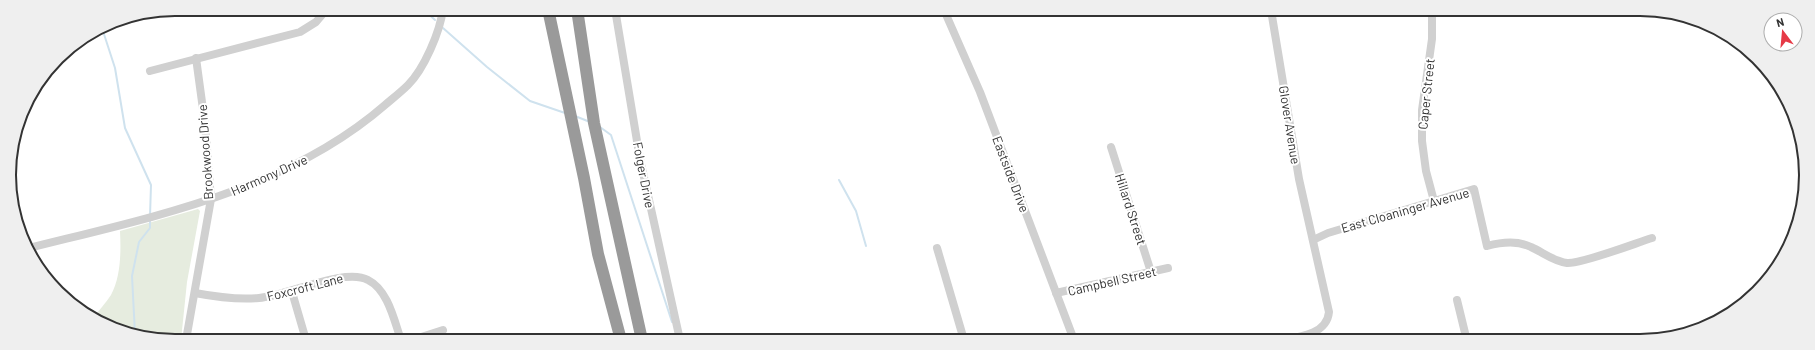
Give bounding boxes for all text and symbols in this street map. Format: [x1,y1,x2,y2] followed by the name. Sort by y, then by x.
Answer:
[1763,12,1803,52] north arrow
[1775,15,1785,29] text: N
[1414,58,1438,130] street label: Caper Street
[1276,85,1304,165] street label: Glover Avenue
[194,104,216,200] street label: Brookwood Drive
[989,133,1033,215] street label: Eastside Drive
[630,141,658,210] street label: Folger Drive
[228,151,310,199] street label: Harmony Drive
[1112,171,1150,247] street label: Hillard Street
[1339,184,1471,236] street label: East Cloaninger Avenue
[1066,263,1158,299] street label: Campbell Street
[265,270,345,304] street label: Foxcroft Lane

